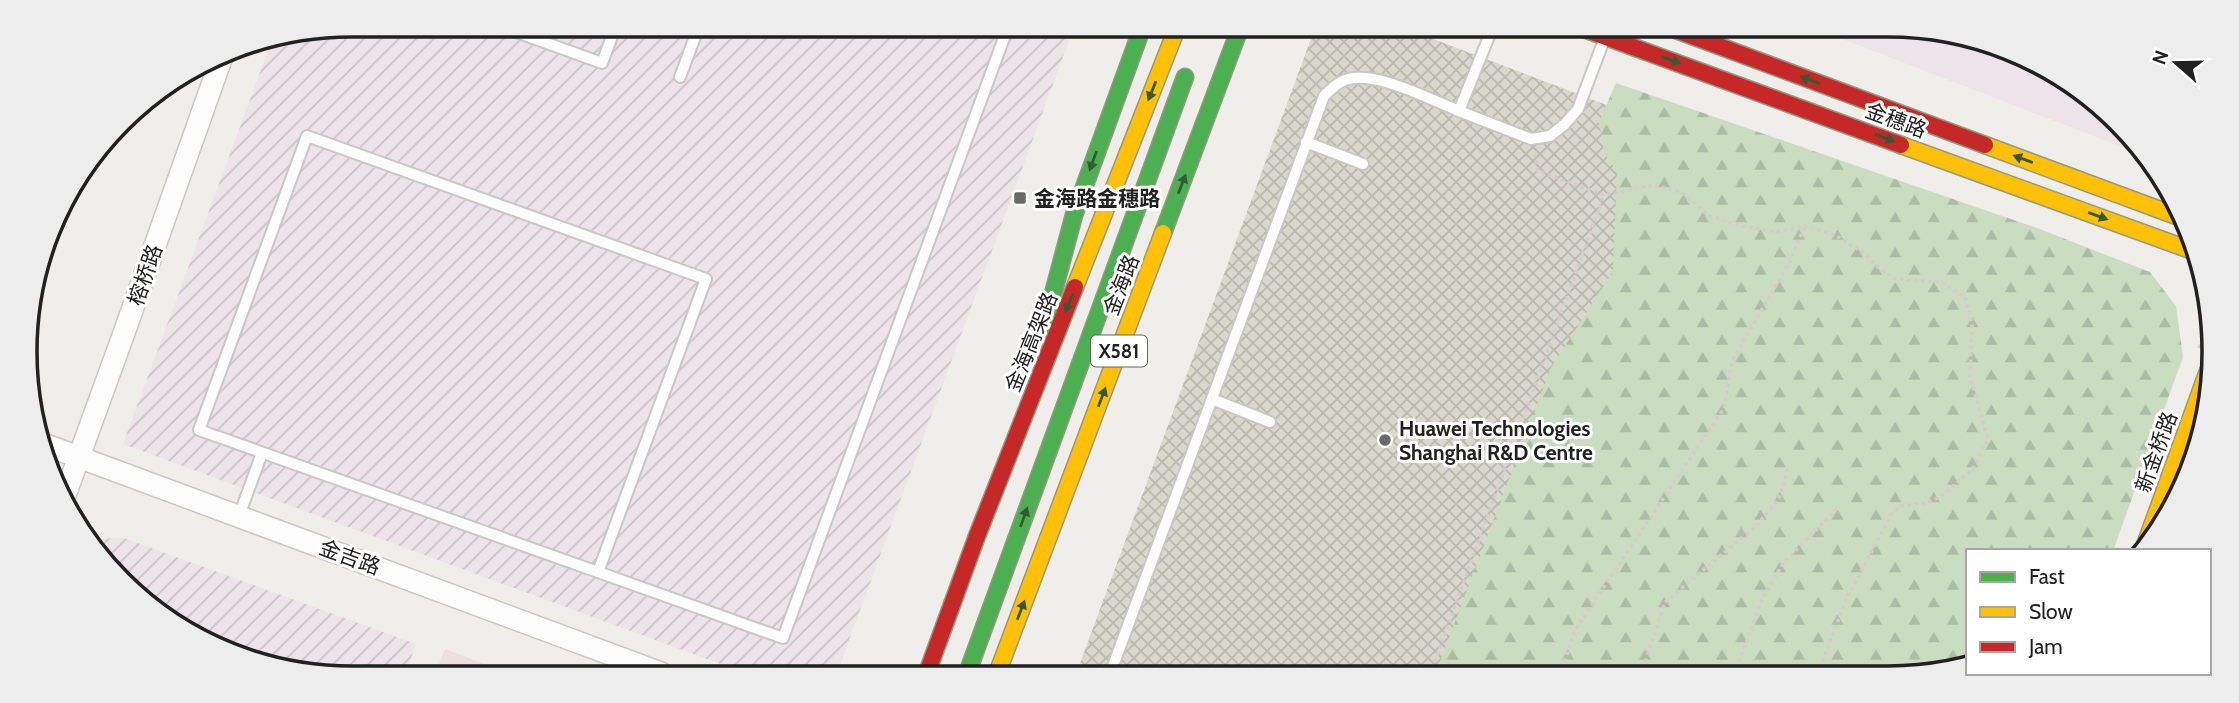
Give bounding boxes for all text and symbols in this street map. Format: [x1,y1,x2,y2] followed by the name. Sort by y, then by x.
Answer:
[2141,28,2211,98] north arrow
[2147,47,2174,68] text: N
[1661,55,1682,66] one-way arrow
[1800,74,1821,85] one-way arrow
[1147,81,1158,102] one-way arrow
[1862,97,1930,143] street label: 金穗路
[1874,133,1895,144] one-way arrow
[1088,150,1099,171] one-way arrow
[2013,153,2034,164] one-way arrow
[1177,174,1188,195] one-way arrow
[1034,186,1160,211] place label: 金海路金穗路
[1012,190,1028,206] marker: 金海路金穗路
[2088,211,2109,222] one-way arrow
[123,241,167,309] street label: 榕桥路
[1098,251,1144,319] street label: 金海路
[1000,289,1062,395] street label: 金海高架路
[1063,293,1074,314] one-way arrow
[1091,336,1147,366] road number: X581
[1096,386,1107,407] one-way arrow
[2130,408,2182,496] street label: 新金桥路
[1399,416,1593,465] place label: Huawei Technologies Shanghai R&D Centre
[1377,432,1393,448] marker: Huawei Technologies Shanghai R&D Centre
[1019,507,1030,528] one-way arrow
[316,534,384,580] street label: 金吉路
[1966,549,2211,675] legend
[2029,564,2065,589] text: Fast
[1016,599,1027,620] one-way arrow
[2029,599,2073,624] text: Slow
[2028,634,2063,659] text: Jam

